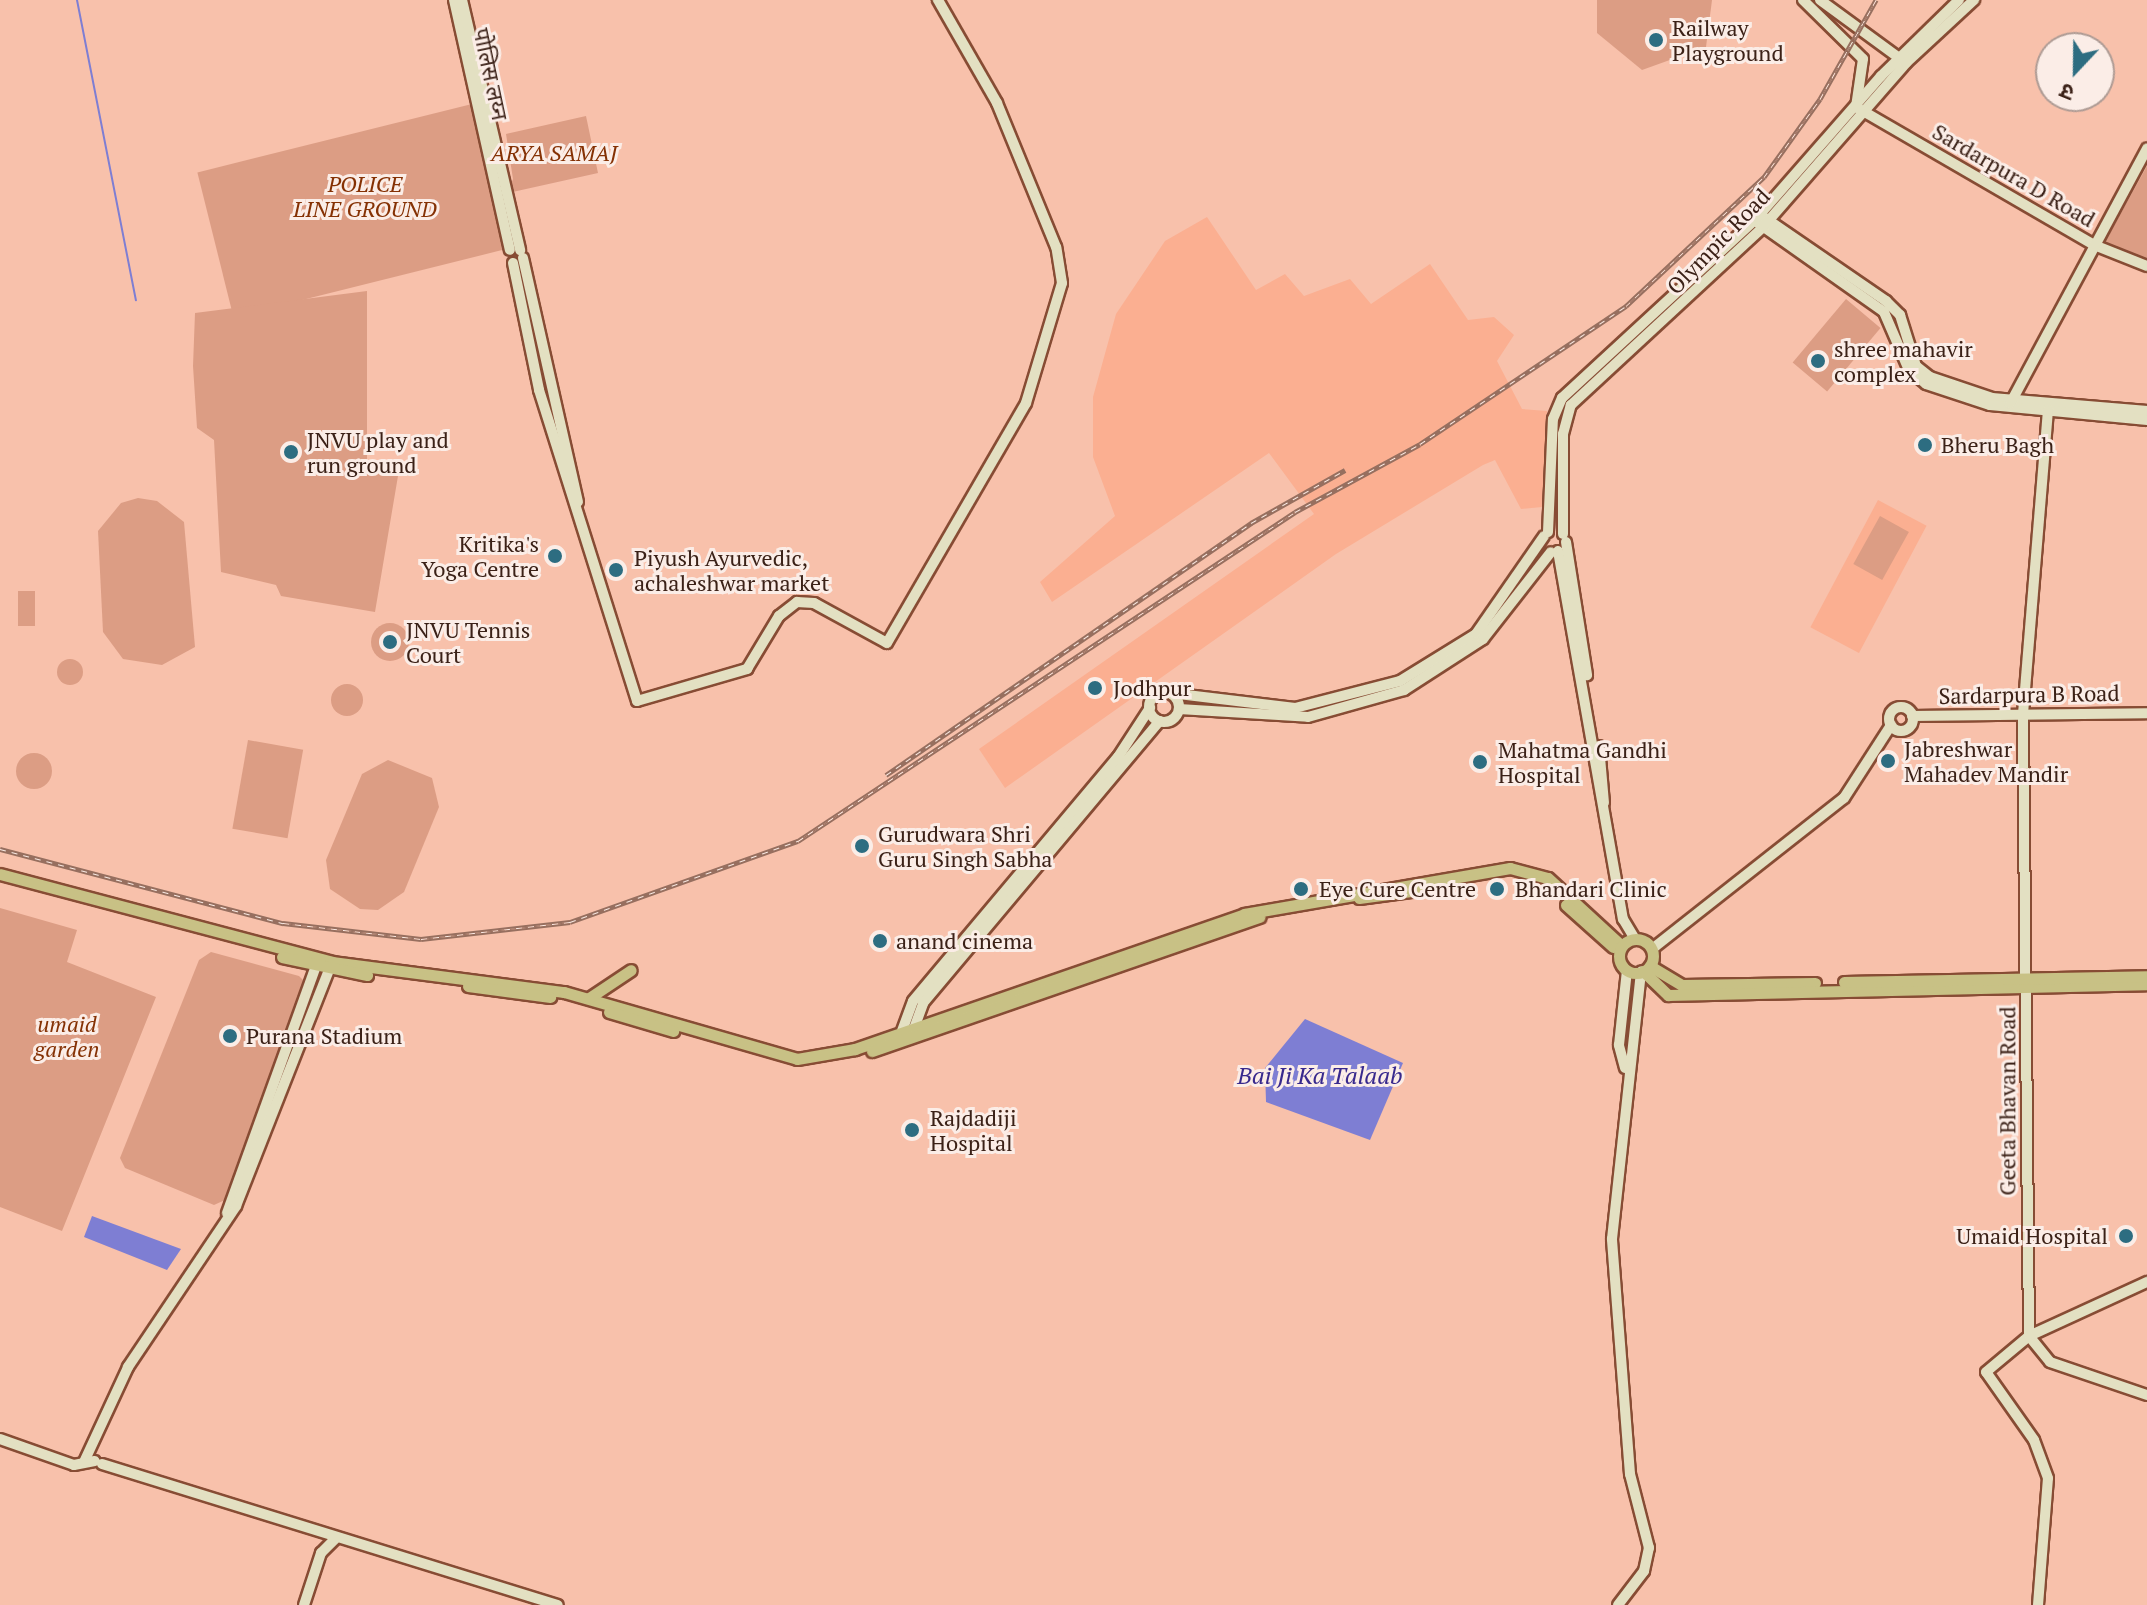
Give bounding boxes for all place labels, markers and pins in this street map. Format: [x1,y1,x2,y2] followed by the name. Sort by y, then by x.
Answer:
[1672,14,1784,66] place label: Railway Playground
[1647,31,1665,49] marker: Railway Playground
[1834,335,1973,386] place label: shree mahavir complex
[1809,352,1827,370] marker: shree mahavir complex
[307,426,449,478] place label: JNVU play and run ground
[1941,432,2054,458] place label: Bheru Bagh
[1916,436,1934,454] marker: Bheru Bagh
[282,443,300,461] marker: JNVU play and run ground
[421,530,539,582] place label: Kritika's Yoga Centre
[634,544,829,596] place label: Piyush Ayurvedic, achaleshwar market
[546,547,564,565] marker: Kritika's Yoga Centre
[605,559,627,581] marker: Piyush Ayurvedic, achaleshwar market
[406,616,530,668] place label: JNVU Tennis Court
[381,633,399,651] marker: JNVU Tennis Court
[1113,675,1191,701] place label: Jodhpur
[1084,677,1106,699] marker: Jodhpur
[1904,735,2068,786] place label: Jabreshwar Mahadev Mandir
[1498,736,1667,788] place label: Mahatma Gandhi Hospital
[1469,751,1491,773] marker: Mahatma Gandhi Hospital
[1879,752,1897,770] marker: Jabreshwar Mahadev Mandir
[878,820,1052,872] place label: Gurudwara Shri Guru Singh Sabha
[853,837,871,855] marker: Gurudwara Shri Guru Singh Sabha
[1319,876,1476,902] place label: Eye Cure Centre
[1515,876,1667,902] place label: Bhandari Clinic
[1290,878,1312,900] marker: Eye Cure Centre
[1486,878,1508,900] marker: Bhandari Clinic
[896,928,1033,954] place label: anand cinema
[871,932,889,950] marker: anand cinema
[246,1023,402,1049] place label: Purana Stadium
[221,1027,239,1045] marker: Purana Stadium
[930,1104,1017,1156] place label: Rajdadiji Hospital
[901,1119,923,1141] marker: Rajdadiji Hospital
[1956,1223,2108,1249] place label: Umaid Hospital
[2115,1225,2137,1247] marker: Umaid Hospital

